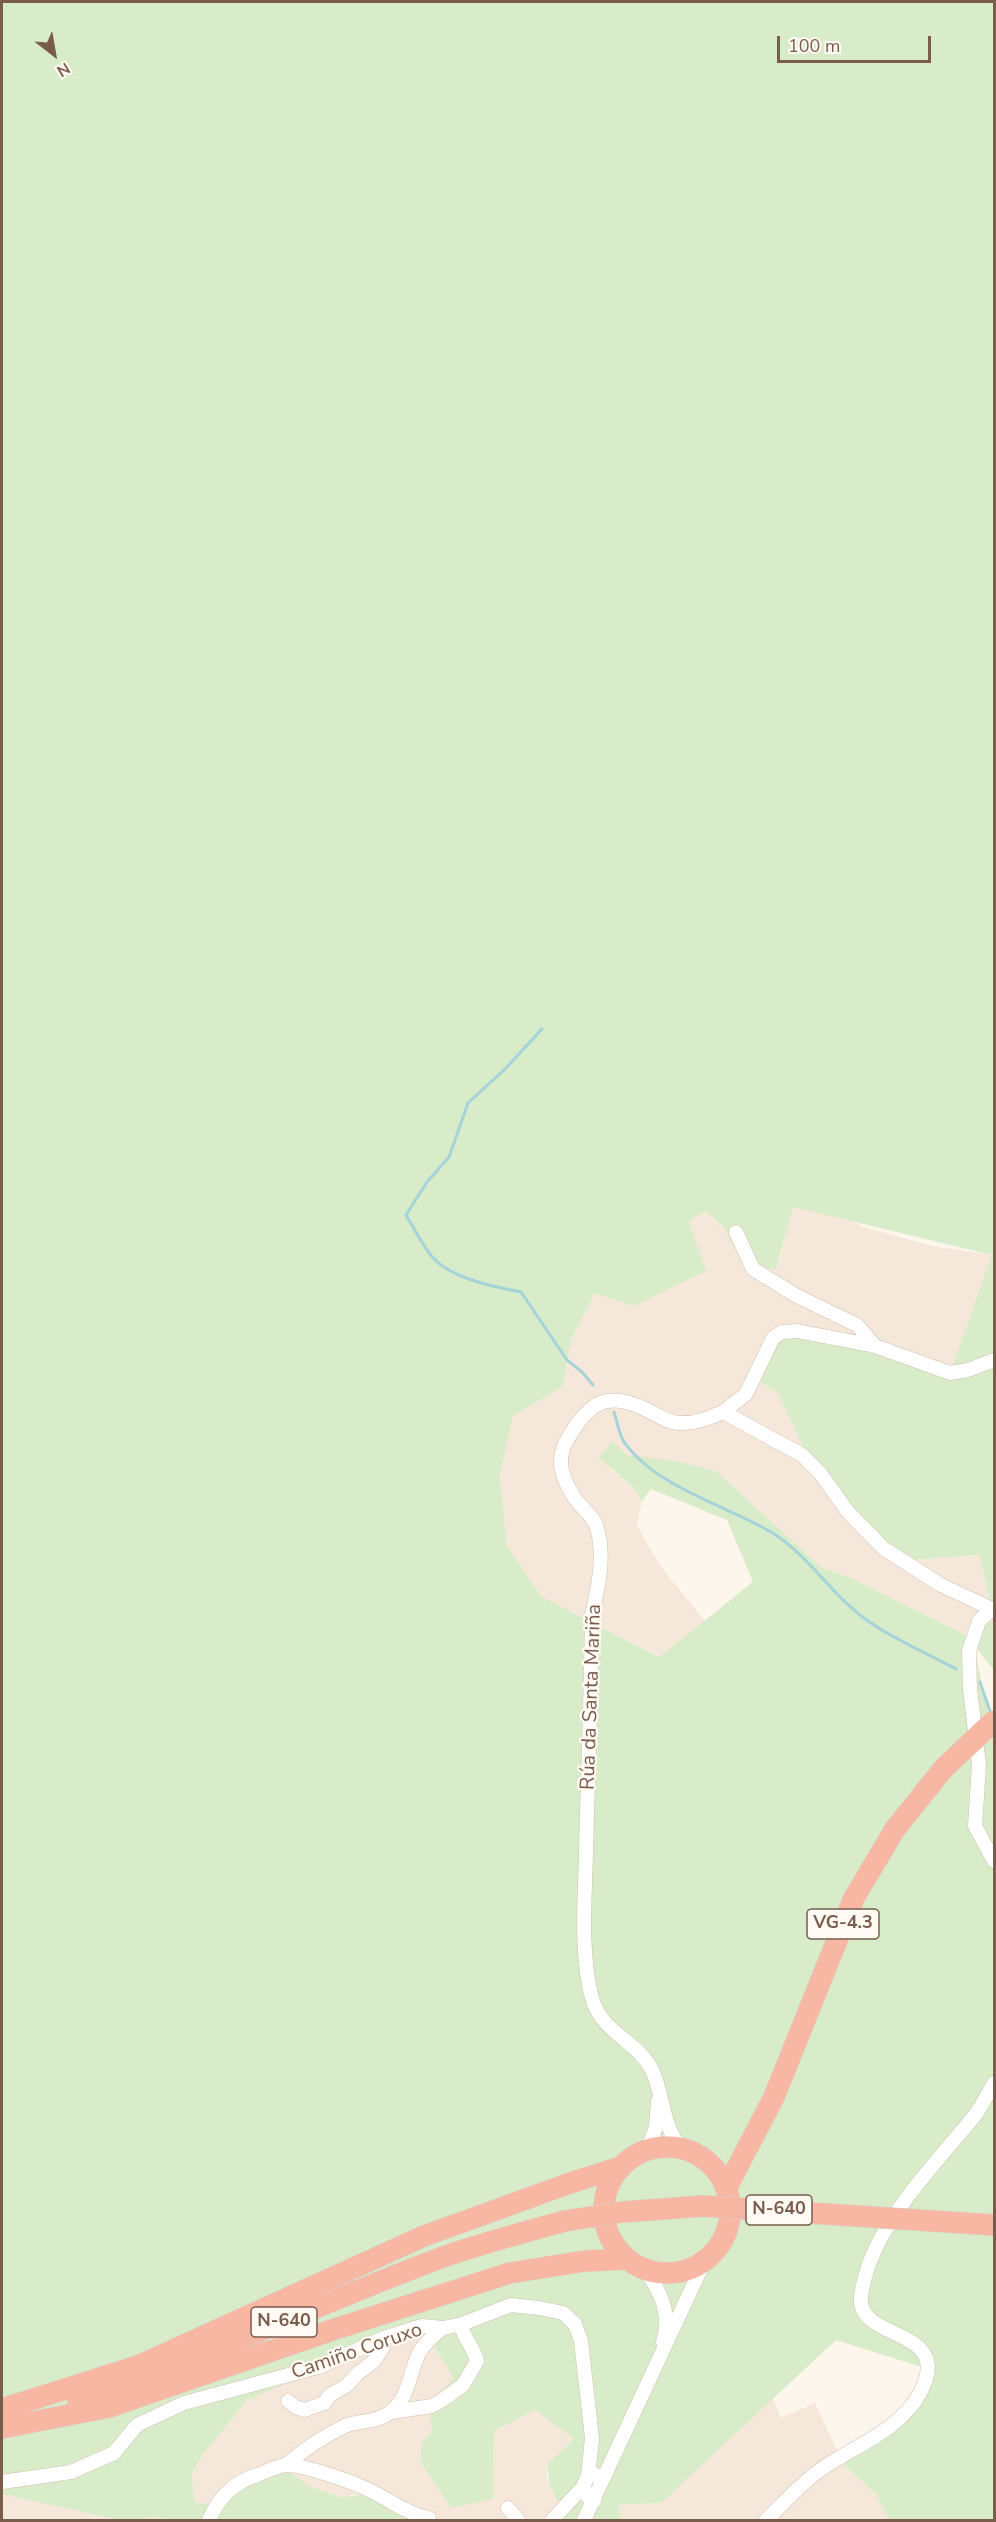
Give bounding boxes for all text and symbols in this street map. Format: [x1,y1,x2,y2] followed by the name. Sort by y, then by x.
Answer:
[24,24,84,84] north arrow
[780,24,934,62] scale bar
[788,34,840,58] text: 100 m
[52,57,74,82] text: N
[577,1604,607,1790] street label: Rúa da Santa Mariña
[807,1909,879,1939] road number: VG-4.3
[746,2195,812,2225] road number: N-640
[251,2307,317,2337] road number: N-640
[288,2318,426,2386] street label: Camiño Coruxo

